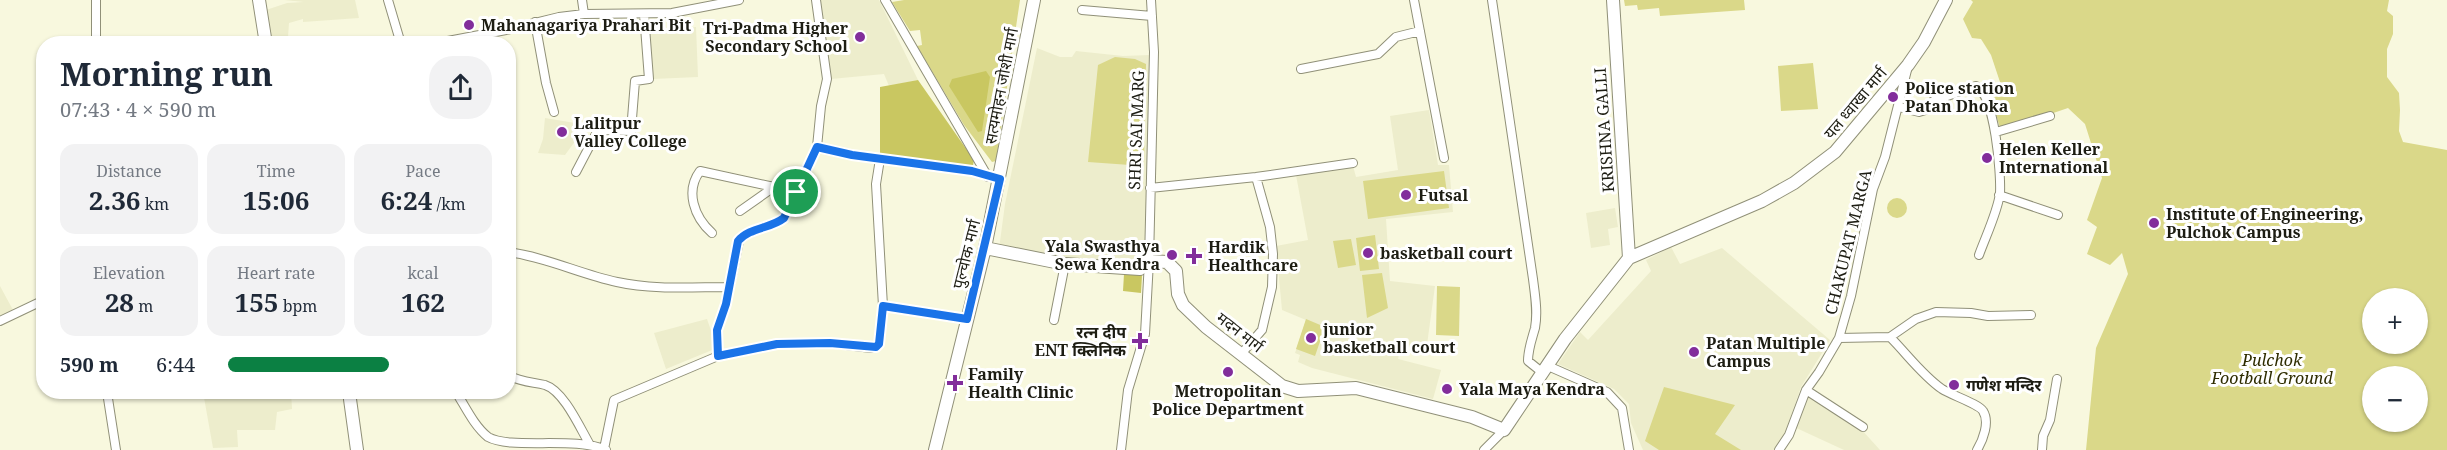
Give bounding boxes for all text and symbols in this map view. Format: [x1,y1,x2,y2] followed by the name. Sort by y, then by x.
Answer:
[481,14,692,36] place label: Mahanagariya Prahari Bit
[703,17,849,57] place label: Tri-Padma Higher Secondary School
[462,18,476,32] marker: Mahanagariya Prahari Bit
[979,25,1023,146] street label: सत्यमोहन जोशी मार्ग
[853,30,867,44] marker: Tri-Padma Higher Secondary School
[60,51,273,96] text: Morning run
[429,56,492,119] button: share
[1818,62,1892,144] street label: यल ध्वाखा मार्ग
[1589,67,1619,193] street label: KRISHNA GALLI
[1123,69,1149,190] street label: SHRI SAI MARG
[1905,77,2015,117] place label: Police station Patan Dhoka
[1886,90,1900,104] marker: Police station Patan Dhoka
[60,96,216,123] text: 07:43 · 4 × 590 m
[574,112,687,152] place label: Lalitpur Valley College
[555,125,569,139] marker: Lalitpur Valley College
[1999,138,2109,178] place label: Helen Keller International
[1980,151,1994,165] marker: Helen Keller International
[96,160,162,182] text: Distance
[257,160,295,182] text: Time
[405,160,441,182] text: Pace
[770,166,821,217] pin
[1819,166,1877,317] street label: CHAKUPAT MARGA
[779,175,812,208] icon: arrive
[89,182,141,218] text: 2.36
[243,182,309,218] text: 15:06
[380,182,432,218] text: 6:24
[1418,184,1468,206] place label: Futsal
[1399,188,1413,202] marker: Futsal
[141,193,169,215] text: km
[432,193,466,215] text: /km
[2166,203,2363,243] place label: Institute of Engineering, Pulchok Campus
[947,216,985,291] street label: पुल्चोक मार्ग
[2147,216,2161,230] marker: Institute of Engineering, Pulchok Campus
[1045,235,1160,275] place label: Yala Swasthya Sewa Kendra
[1208,236,1298,276] place label: Hardik Healthcare
[1380,242,1513,264] place label: basketball court
[1361,246,1375,260] marker: basketball court
[1185,247,1203,265] marker: Hardik Healthcare
[1165,248,1179,262] marker: Yala Swasthya Sewa Kendra
[93,262,165,284] text: Elevation
[237,262,315,284] text: Heart rate
[408,262,438,284] text: kcal
[105,284,134,320] text: 28
[234,284,279,320] text: 155
[401,284,445,320] text: 162
[2362,288,2428,432] map controls
[2362,288,2428,354] button: +
[134,295,153,317] text: m
[279,295,318,317] text: bpm
[1212,307,1269,358] street label: मदन मार्ग
[1322,318,1456,358] place label: junior basketball court
[1035,321,1127,361] place label: रत्न दीप ENT क्लिनिक
[1304,331,1318,345] marker: junior basketball court
[1131,332,1149,350] marker: रत्न दीप ENT क्लिनिक
[1706,332,1825,372] place label: Patan Multiple Campus
[1687,345,1701,359] marker: Patan Multiple Campus
[2210,349,2333,389] park label: Pulchok Football Ground
[60,351,119,378] text: 590 m
[156,351,195,378] text: 6:44
[968,363,1074,403] place label: Family Health Clinic
[1221,365,1235,379] marker: Metropolitan Police Department
[2362,366,2428,432] button: −
[946,374,964,392] marker: Family Health Clinic
[1966,374,2042,396] place label: गणेश मन्दिर
[1459,378,1605,400] place label: Yala Maya Kendra
[1947,378,1961,392] marker: गणेश मन्दिर
[1152,380,1304,420] place label: Metropolitan Police Department
[1440,382,1454,396] marker: Yala Maya Kendra

